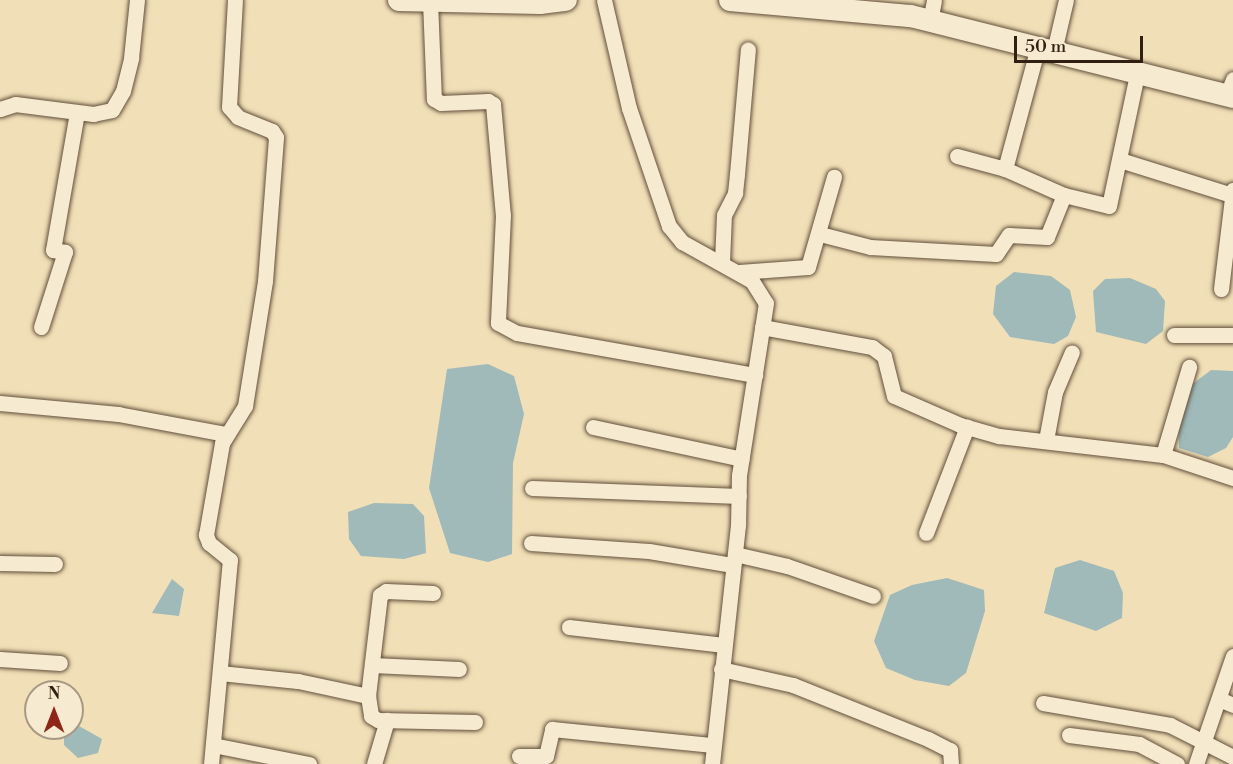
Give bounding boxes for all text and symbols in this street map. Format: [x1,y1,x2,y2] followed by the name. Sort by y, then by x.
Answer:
[1017,24,1146,62] scale bar
[1025,35,1066,58] text: 50 m
[24,680,84,740] north arrow
[48,684,60,704] text: N

